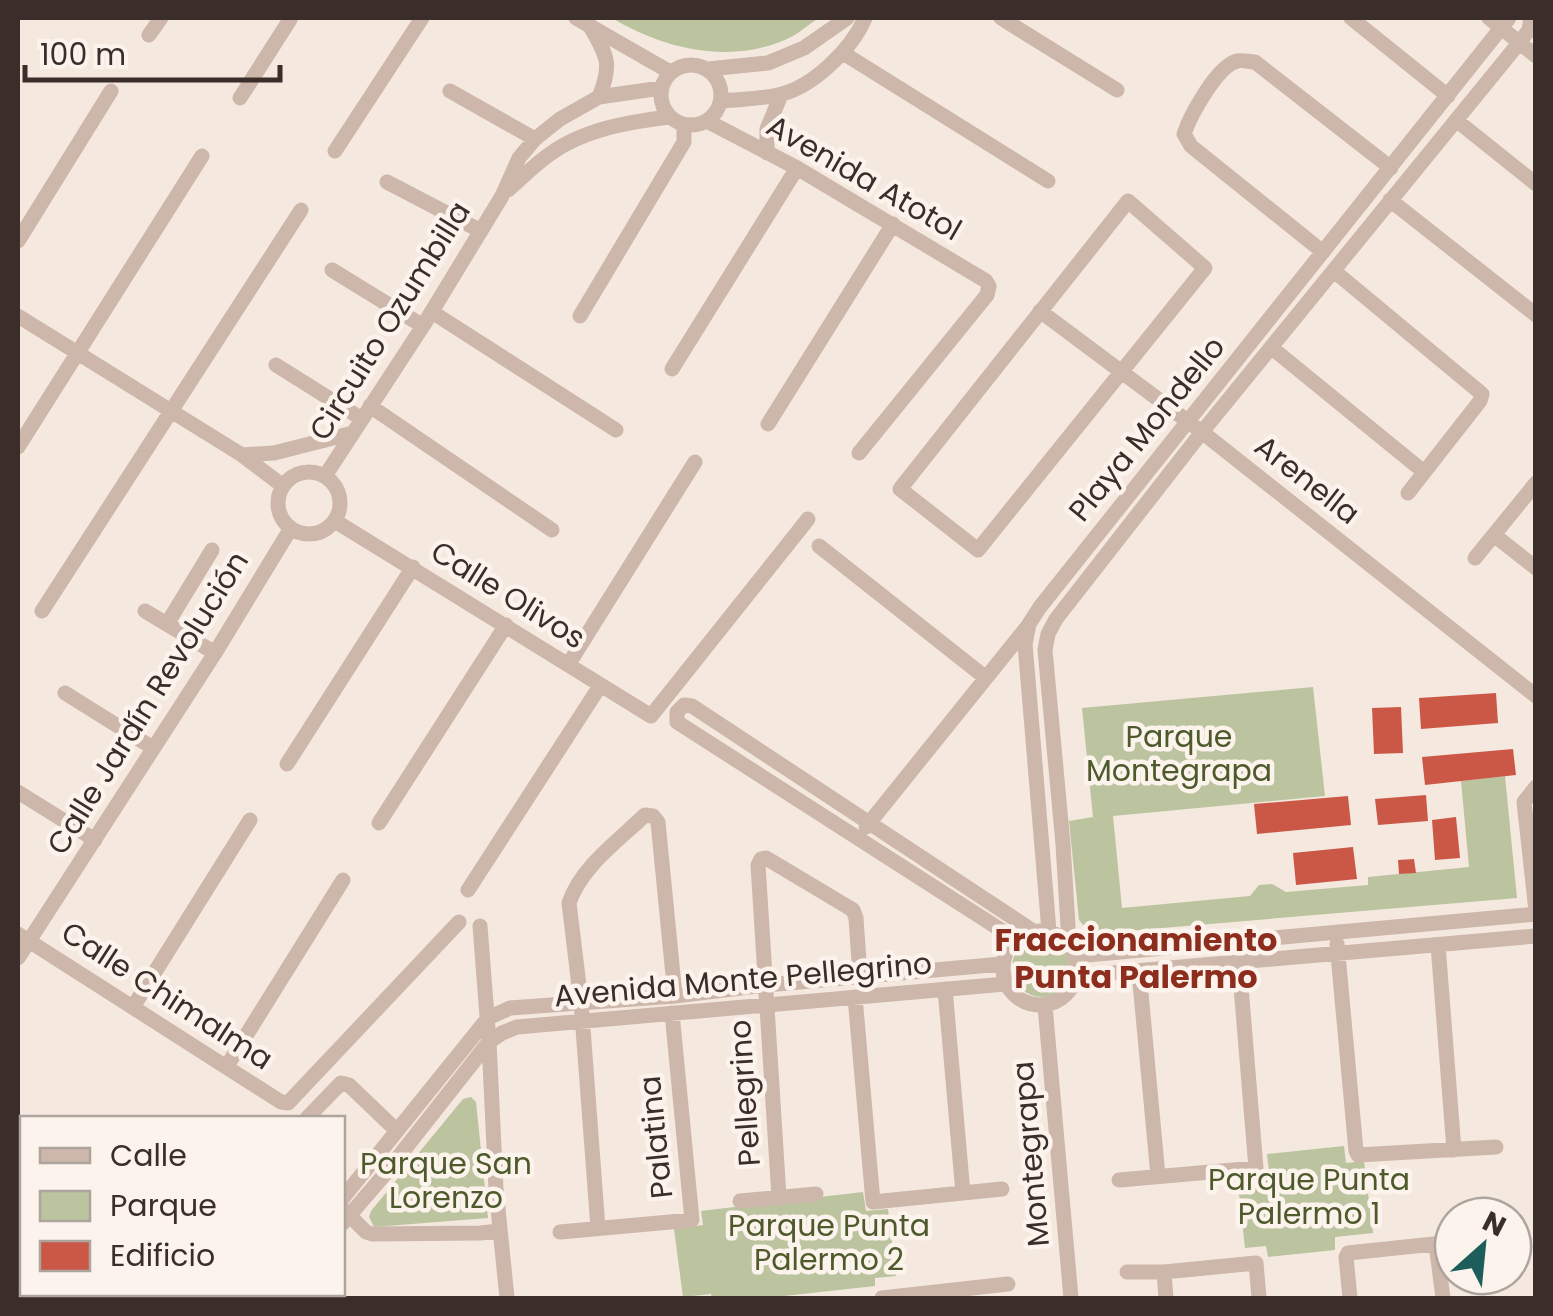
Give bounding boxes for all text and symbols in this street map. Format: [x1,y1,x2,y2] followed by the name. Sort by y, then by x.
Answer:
[25,20,280,82] scale bar
[40,33,126,76] text: 100 m
[759,104,970,251] street label: Avenida Atotol
[299,193,481,449] street label: Circuito Ozumbilla
[1058,327,1235,531] street label: Playa Mondello
[1246,425,1369,534] street label: Arenella
[423,530,594,659] street label: Calle Olivos
[36,543,259,863] street label: Calle Jardín Revolución
[1086,715,1272,792] park label: Parque Montegrapa
[53,911,281,1080] street label: Calle Chimalma
[995,917,1277,999] district label: Fraccionamiento Punta Palermo
[552,942,934,1017] street label: Avenida Monte Pellegrino
[718,1018,771,1168] street label: Pellegrino
[1001,1059,1060,1249] street label: Montegrapa
[628,1074,683,1201] street label: Palatina
[20,1116,345,1296] legend
[110,1134,187,1177] text: Calle
[360,1142,532,1219] park label: Parque San Lorenzo
[1208,1158,1410,1235] park label: Parque Punta Palermo 1
[110,1184,217,1227] text: Parque
[1433,1196,1533,1296] north arrow
[1476,1202,1512,1246] text: N
[728,1204,930,1281] park label: Parque Punta Palermo 2
[110,1234,215,1277] text: Edificio

